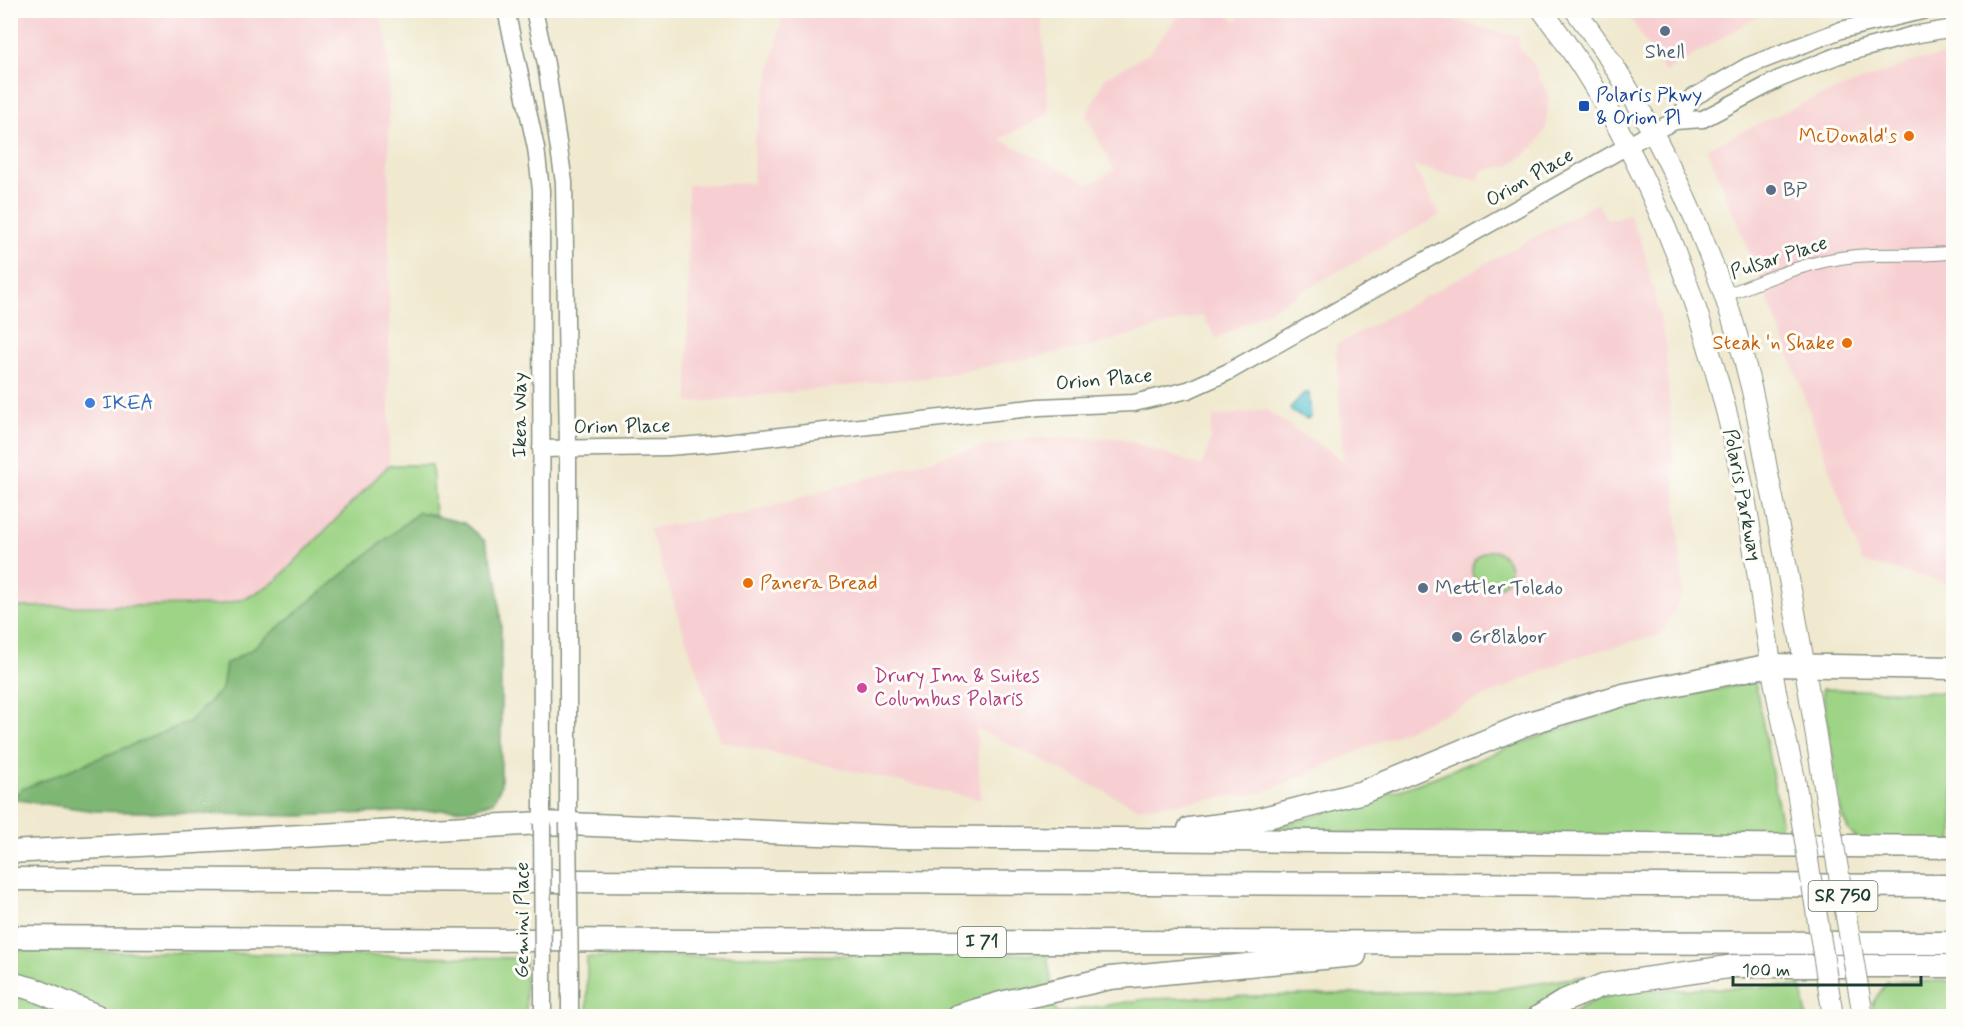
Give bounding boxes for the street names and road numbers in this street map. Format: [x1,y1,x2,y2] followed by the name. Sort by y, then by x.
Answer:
[1481,142,1579,214] street label: Orion Place
[1727,230,1831,286] street label: Pulsar Place
[1055,362,1153,398] street label: Orion Place
[507,372,534,458] street label: Ikea Way
[573,413,671,441] street label: Orion Place
[1716,427,1768,563] street label: Polaris Parkway
[509,862,536,978] street label: Gemini Place
[1808,881,1878,911] road number: SR 750
[958,927,1006,957] road number: I 71

